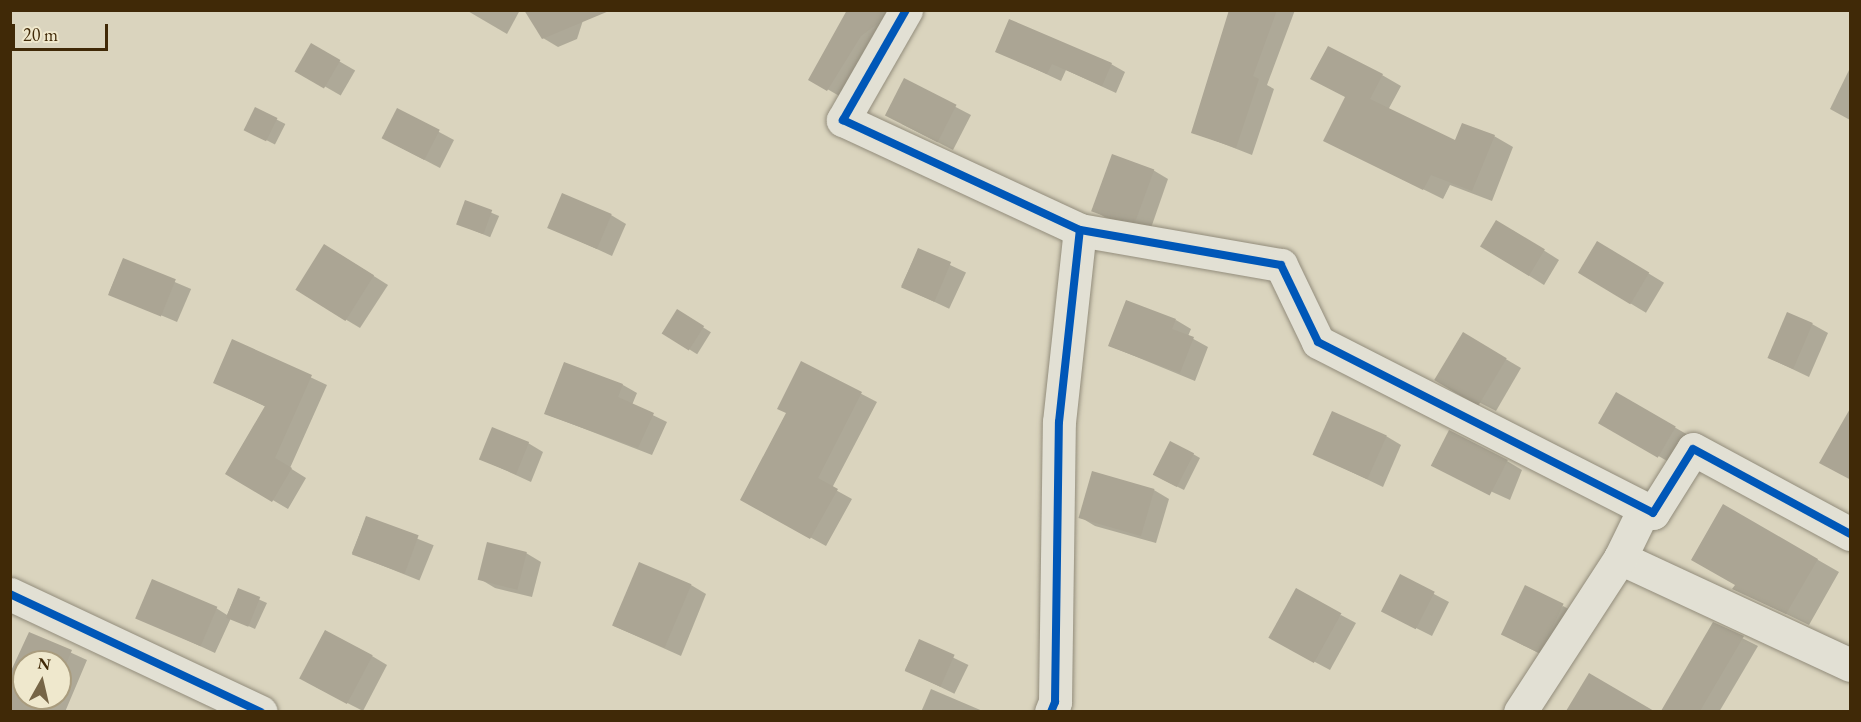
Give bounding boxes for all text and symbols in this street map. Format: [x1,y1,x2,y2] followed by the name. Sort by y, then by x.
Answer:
[15,12,111,50] scale bar
[23,23,58,46] text: 20 m
[12,650,72,710] north arrow
[36,652,52,675] text: N

